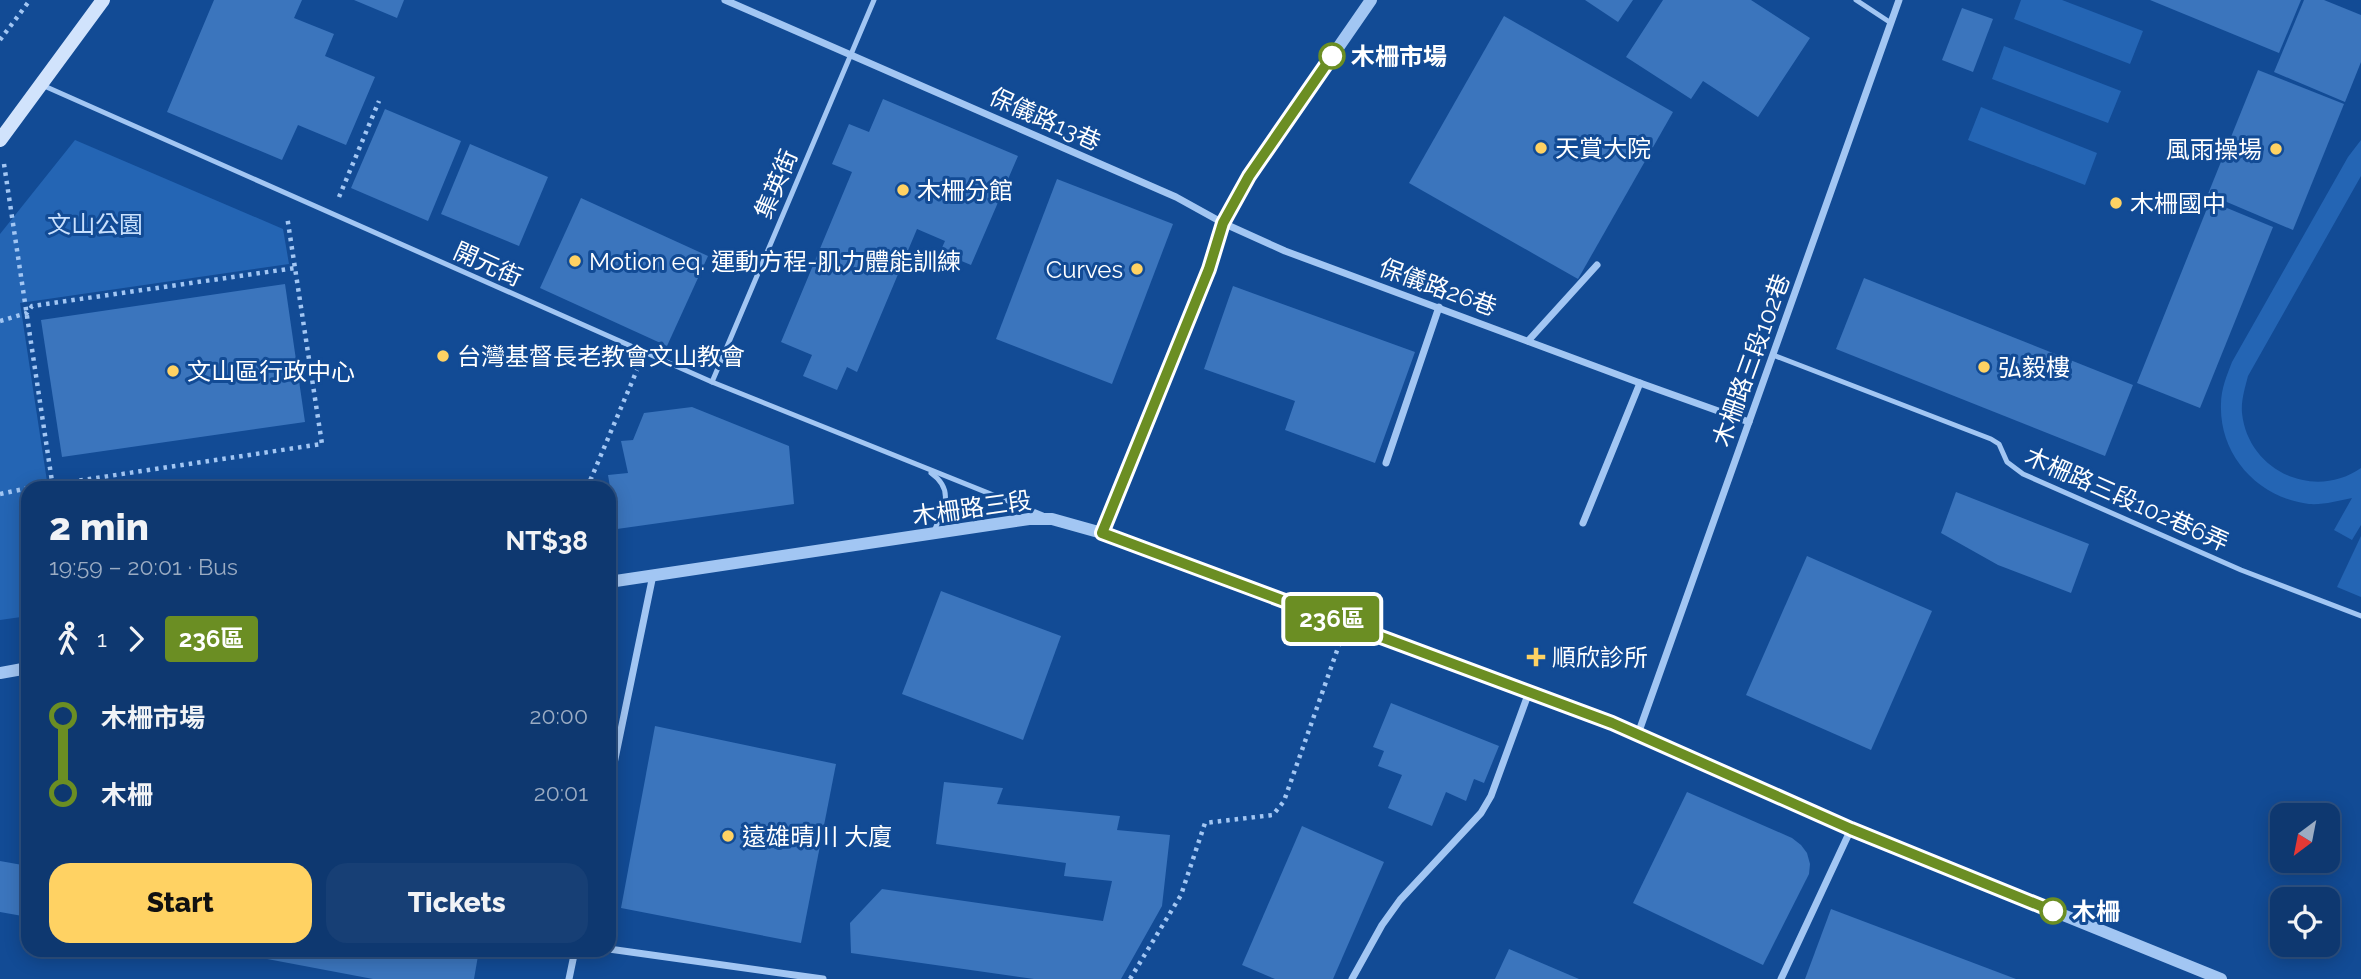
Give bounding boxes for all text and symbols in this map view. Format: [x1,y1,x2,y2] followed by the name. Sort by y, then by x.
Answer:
[1351,42,1447,71] place label: 木柵市場
[1319,43,1345,69] marker: 木柵市場
[985,82,1105,156] street label: 保儀路13巷
[1555,134,1651,163] place label: 天賞大院
[2166,135,2262,164] place label: 風雨操場
[1533,140,1549,156] marker: 天賞大院
[2268,141,2284,157] marker: 風雨操場
[749,145,803,223] street label: 集英街
[917,176,1013,205] place label: 木柵分館
[895,182,911,198] marker: 木柵分館
[2130,189,2226,218] place label: 木柵國中
[2108,195,2124,211] marker: 木柵國中
[47,210,143,239] park label: 文山公園
[449,236,527,292] street label: 開元街
[589,247,961,276] place label: Motion eq. 運動方程-肌力體能訓練
[1375,252,1501,322] street label: 保儀路26巷
[567,253,583,269] marker: Motion eq. 運動方程-肌力體能訓練
[1046,255,1123,284] place label: Curves
[1129,261,1145,277] marker: Curves
[1706,270,1796,450] street label: 木柵路三段102巷
[457,342,745,371] place label: 台灣基督長老教會文山教會
[435,348,451,364] marker: 台灣基督長老教會文山教會
[1998,353,2070,382] place label: 弘毅樓
[187,357,355,386] place label: 文山區行政中心
[1976,359,1992,375] marker: 弘毅樓
[165,363,181,379] marker: 文山區行政中心
[2021,441,2233,557] street label: 木柵路三段102巷6弄
[911,485,1033,531] street label: 木柵路三段
[49,504,149,549] text: 2 min
[506,526,588,556] text: NT$38
[49,553,238,580] text: 19:59 – 20:01 · Bus
[1283,596,1381,642] line badge: 236區
[1299,604,1365,633] text: 236區
[49,620,87,658] icon: walk
[117,620,155,658] icon: forward
[179,624,244,653] text: 236區
[97,625,107,652] text: 1
[1552,643,1648,672] place label: 順欣診所
[1526,647,1546,667] marker: 順欣診所
[529,702,588,729] text: 20:00
[101,703,205,733] text: 木柵市場
[534,779,588,806] text: 20:01
[101,780,153,810] text: 木柵
[2270,803,2340,873] north arrow
[2270,803,2340,957] map controls
[742,822,892,851] place label: 遠雄晴川 大廈
[720,828,736,844] marker: 遠雄晴川 大廈
[49,863,312,943] button: Start
[326,863,588,943] button: Tickets
[2270,887,2340,957] button: locate
[2072,897,2120,926] place label: 木柵
[2040,898,2066,924] marker: 木柵

